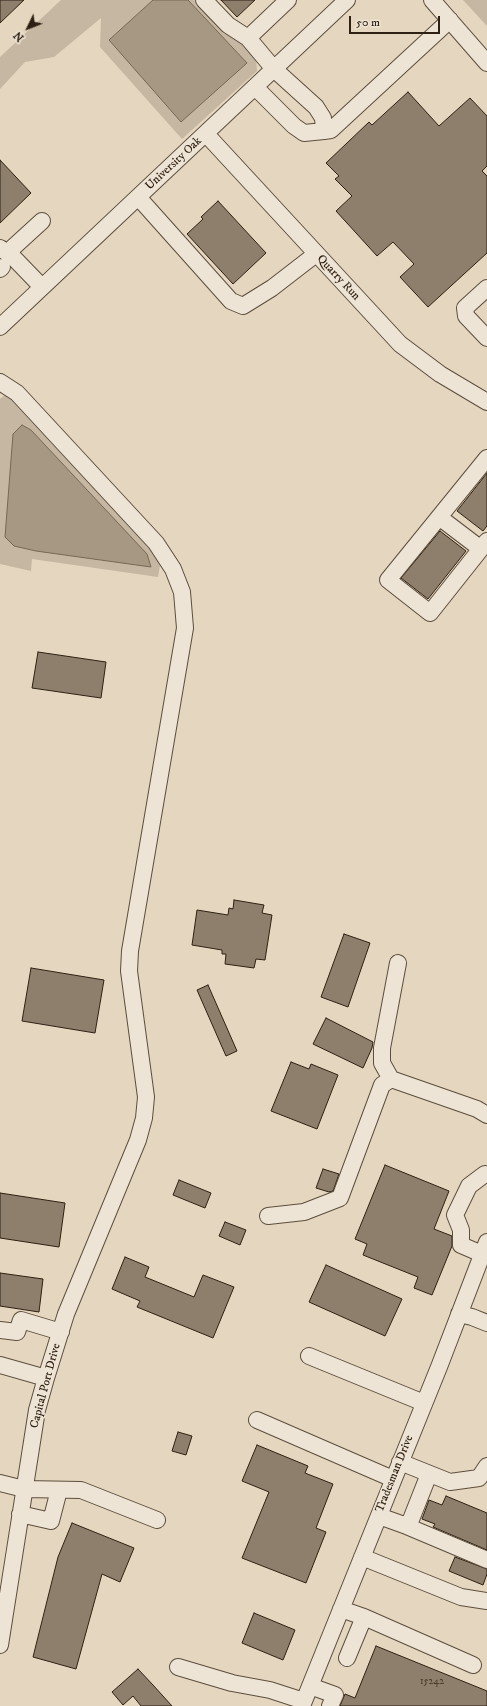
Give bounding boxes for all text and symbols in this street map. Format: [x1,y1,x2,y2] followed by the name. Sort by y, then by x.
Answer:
[8,8,48,48] north arrow
[351,8,442,34] scale bar
[356,15,380,30] text: 50 m
[11,28,27,44] text: N
[143,134,205,194] street label: University Oak
[313,252,363,304] street label: Quarry Run
[28,1342,64,1430] street label: Capital Port Drive
[373,1433,417,1515] street label: Tradesman Drive
[420,1676,444,1688] house number: 15242

